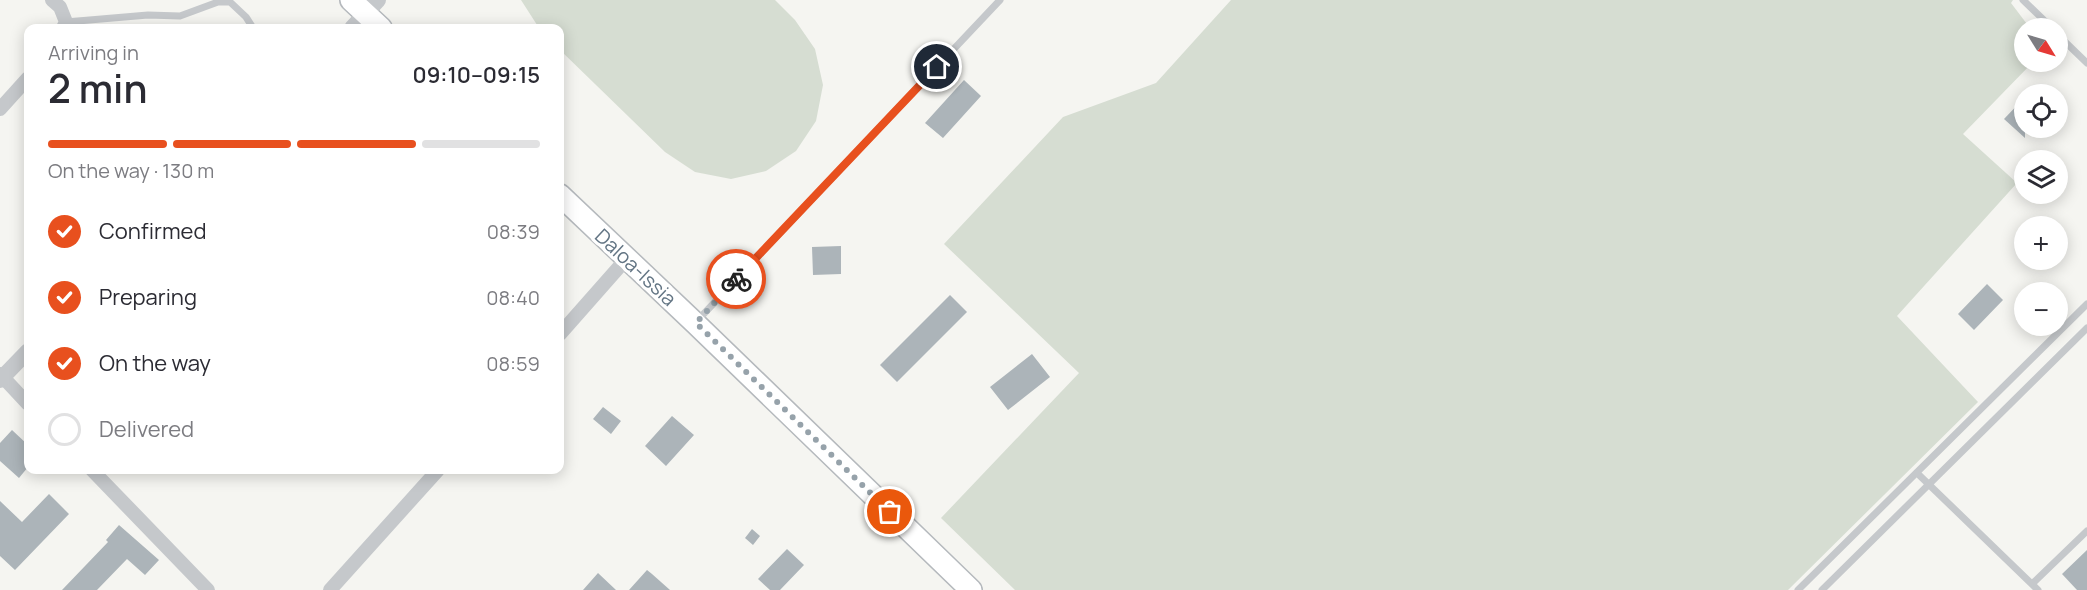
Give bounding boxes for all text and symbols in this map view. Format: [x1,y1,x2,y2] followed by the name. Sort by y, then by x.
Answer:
[2014,18,2068,72] north arrow
[2014,18,2068,336] map controls
[48,39,139,66] text: Arriving in
[911,41,962,92] pin
[920,50,953,83] icon: home
[413,60,540,90] text: 09:10–09:15
[48,61,147,115] text: 2 min
[2014,84,2068,138] button: locate
[2014,150,2068,204] button: layers
[48,157,214,184] text: On the way · 130 m
[48,215,81,248] icon: check
[99,216,207,246] text: Confirmed
[2014,216,2068,270] button: +
[487,218,540,245] text: 08:39
[589,222,683,312] street label: Daloa-Issia
[706,249,766,309] courier
[720,263,753,296] icon: bike
[48,281,81,314] icon: check
[99,282,197,312] text: Preparing
[2014,282,2068,336] button: −
[486,284,540,311] text: 08:40
[48,347,81,380] icon: check
[99,348,211,378] text: On the way
[486,350,540,377] text: 08:59
[99,414,194,444] text: Delivered
[864,486,915,537] pin
[873,495,906,528] icon: bag

